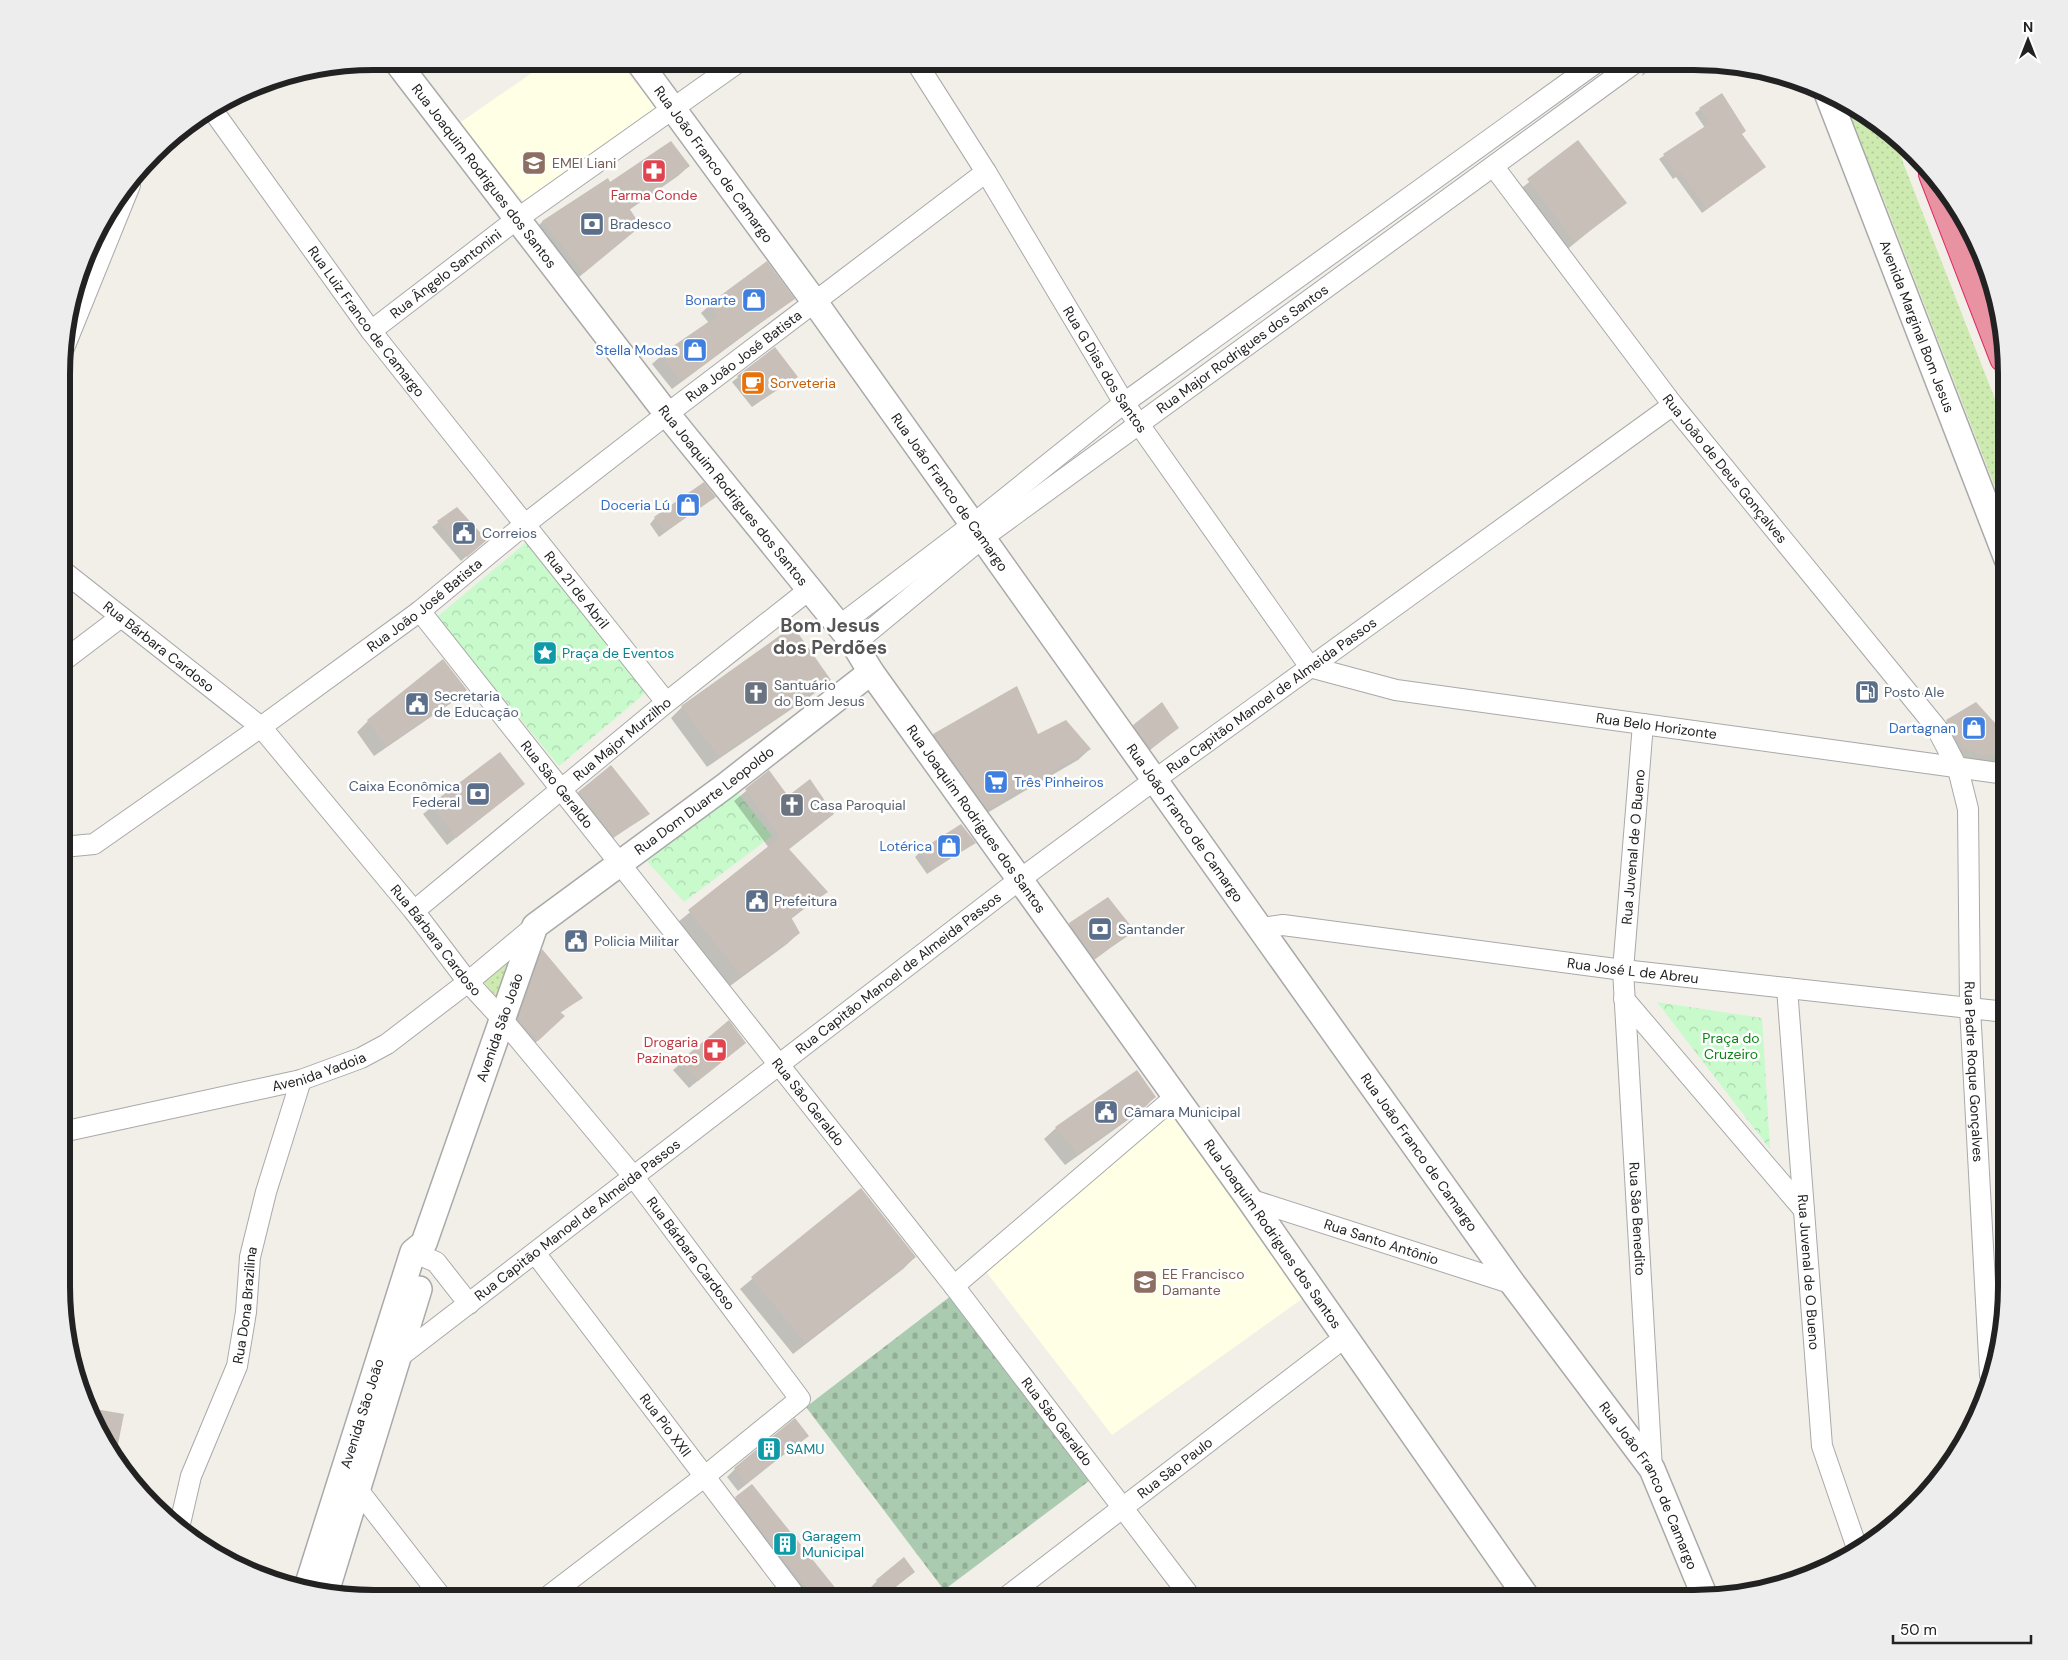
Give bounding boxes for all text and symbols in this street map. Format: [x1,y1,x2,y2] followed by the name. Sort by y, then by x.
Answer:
[2003,15,2053,65] north arrow
[2023,18,2033,36] text: N
[408,80,561,272] street label: Rua Joaquim Rodrigues dos Santos
[650,82,777,246] street label: Rua João Franco de Camargo
[521,150,547,176] school or university icon: EMEI Liani
[552,154,616,172] place label: EMEI Liani
[641,158,667,184] pharmacy icon: Farma Conde
[611,186,697,204] place label: Farma Conde
[579,211,605,237] bank icon: Bradesco
[610,215,671,233] place label: Bradesco
[386,225,505,322] street label: Rua Ângelo Santonini
[1876,237,1959,415] street label: Avenida Marginal Bom Jesus
[304,242,429,401] street label: Rua Luiz Franco de Camargo
[1153,280,1332,417] street label: Rua Major Rodrigues dos Santos
[741,287,767,313] shop icon: Bonarte
[685,291,736,309] place label: Bonarte
[1059,303,1151,436] street label: Rua G Dias dos Santos
[682,306,805,406] street label: Rua João José Batista
[682,337,708,363] shop icon: Stella Modas
[596,341,678,359] place label: Stella Modas
[740,370,766,396] cafe icon: Sorveteria
[770,374,836,392] place label: Sorveteria
[1659,390,1791,547] street label: Rua João de Deus Gonçalves
[655,402,812,589] street label: Rua Joaquim Rodrigues dos Santos
[887,409,1012,575] street label: Rua João Franco de Camargo
[675,492,701,518] shop icon: Doceria Lú
[601,496,670,514] place label: Doceria Lú
[451,520,477,546] public building icon: Correios
[482,524,537,542] place label: Correios
[540,547,613,632] street label: Rua 21 de Abril
[363,554,486,656] street label: Rua João José Batista
[99,597,218,696] street label: Rua Bárbara Cardoso
[773,613,887,660] district label: Bom Jesus dos Perdões
[1163,613,1380,777] street label: Rua Capitão Manoel de Almeida Passos
[532,640,558,666] place icon: Praça de Eventos
[562,644,674,662] place label: Praça de Eventos
[774,676,865,710] place label: Santuário do Bom Jesus
[1854,679,1880,705] fuel station icon: Posto Ale
[743,680,769,706] church icon: Santuário do Bom Jesus
[1884,683,1944,701] place label: Posto Ale
[434,687,519,721] place label: Secretaria de Educação
[404,691,430,717] public building icon: Secretaria de Educação
[569,693,675,785] street label: Rua Major Murzilho
[1595,709,1718,743] street label: Rua Belo Horizonte
[1961,715,1987,741] shop icon: Dartagnan
[1889,719,1956,737] place label: Dartagnan
[903,721,1050,917] street label: Rua Joaquim Rodrigues dos Santos
[517,737,597,832] street label: Rua São Geraldo
[1123,740,1248,906] street label: Rua João Franco de Camargo
[631,742,777,859] street label: Rua Dom Duarte Leopoldo
[983,769,1009,795] supermarket icon: Três Pinheiros
[1617,769,1649,925] street label: Rua Juvenal de O Bueno
[1014,773,1104,791] place label: Três Pinheiros
[349,777,460,811] place label: Caixa Econômica Federal
[465,781,491,807] bank icon: Caixa Econômica Federal
[779,792,805,818] church icon: Casa Paroquial
[810,796,906,814] place label: Casa Paroquial
[936,833,962,859] shop icon: Lotérica
[879,837,932,855] place label: Lotérica
[387,881,485,1000] street label: Rua Bárbara Cardoso
[744,888,770,914] public building icon: Prefeitura
[792,888,1005,1058] street label: Rua Capitão Manoel de Almeida Passos
[774,892,837,910] place label: Prefeitura
[1087,916,1113,942] bank icon: Santander
[1118,920,1185,938] place label: Santander
[563,928,589,954] public building icon: Policia Militar
[594,932,679,950] place label: Policia Militar
[1566,954,1700,987] street label: Rua José L de Abreu
[472,971,527,1084] street label: Avenida São João
[1961,981,1987,1163] street label: Rua Padre Roque Gonçalves
[1702,1029,1760,1063] park label: Praça do Cruzeiro
[637,1033,698,1067] place label: Drogaria Pazinatos
[702,1037,728,1063] pharmacy icon: Drogaria Pazinatos
[270,1048,369,1095] street label: Avenida Yadoia
[768,1054,849,1150] street label: Rua São Geraldo
[1357,1069,1482,1235] street label: Rua João Franco de Camargo
[1093,1099,1119,1125] public building icon: Câmara Municipal
[1124,1103,1240,1121] place label: Câmara Municipal
[471,1135,684,1305] street label: Rua Capitão Manoel de Almeida Passos
[1200,1136,1346,1332] street label: Rua Joaquim Rodrigues dos Santos
[1625,1161,1650,1276] street label: Rua São Benedito
[643,1193,739,1314] street label: Rua Bárbara Cardoso
[1794,1194,1824,1351] street label: Rua Juvenal de O Bueno
[1322,1215,1441,1268] street label: Rua Santo Antônio
[228,1244,261,1365] street label: Rua Dona Brazilina
[1162,1265,1245,1299] place label: EE Francisco Damante
[1132,1269,1158,1295] school or university icon: EE Francisco Damante
[336,1356,388,1471] street label: Avenida São João
[1018,1373,1097,1470] street label: Rua São Geraldo
[636,1390,695,1460] street label: Rua Pio XXII
[1595,1398,1702,1572] street label: Rua João Franco de Camargo
[1133,1433,1216,1502] street label: Rua São Paulo
[756,1436,782,1462] building icon: SAMU
[786,1440,824,1458] place label: SAMU
[802,1527,864,1561] place label: Garagem Municipal
[772,1531,798,1557] building icon: Garagem Municipal
[1893,1612,2030,1644] scale bar
[1900,1620,1937,1640] text: 50 m

